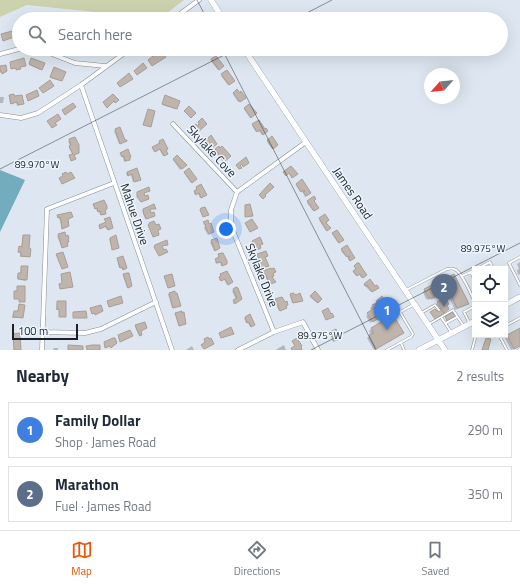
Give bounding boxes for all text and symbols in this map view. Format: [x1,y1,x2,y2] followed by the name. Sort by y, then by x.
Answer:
[12,12,508,56] search box
[26,23,48,45] icon: search
[58,23,132,46] text: Search here
[424,68,460,104] north arrow
[183,121,241,181] street label: Skylake Cove
[15,157,59,172] text: 89.970°W
[328,163,378,223] street label: James Road
[116,181,154,247] street label: Mahue Drive
[216,219,236,239] your location
[241,240,283,310] street label: Skylake Drive
[461,241,505,256] text: 89.975°W
[472,266,508,338] map controls
[472,266,508,302] button: locate
[431,274,457,307] pin: 2
[374,297,400,330] pin: 1
[472,302,508,338] button: layers
[12,322,78,341] scale bar
[18,323,48,339] text: 100 m
[298,328,342,343] text: 89.975°W
[16,363,69,389] text: Nearby
[456,366,504,386] text: 2 results
[55,409,141,432] text: Family Dollar
[26,420,34,440] text: 1
[467,420,503,440] text: 290 m
[55,432,156,452] text: Shop · James Road
[55,473,119,496] text: Marathon
[26,484,34,504] text: 2
[467,484,503,504] text: 350 m
[55,496,151,516] text: Fuel · James Road
[71,539,93,579] tab: Map
[234,539,280,579] tab: Directions
[421,539,449,579] tab: Saved

